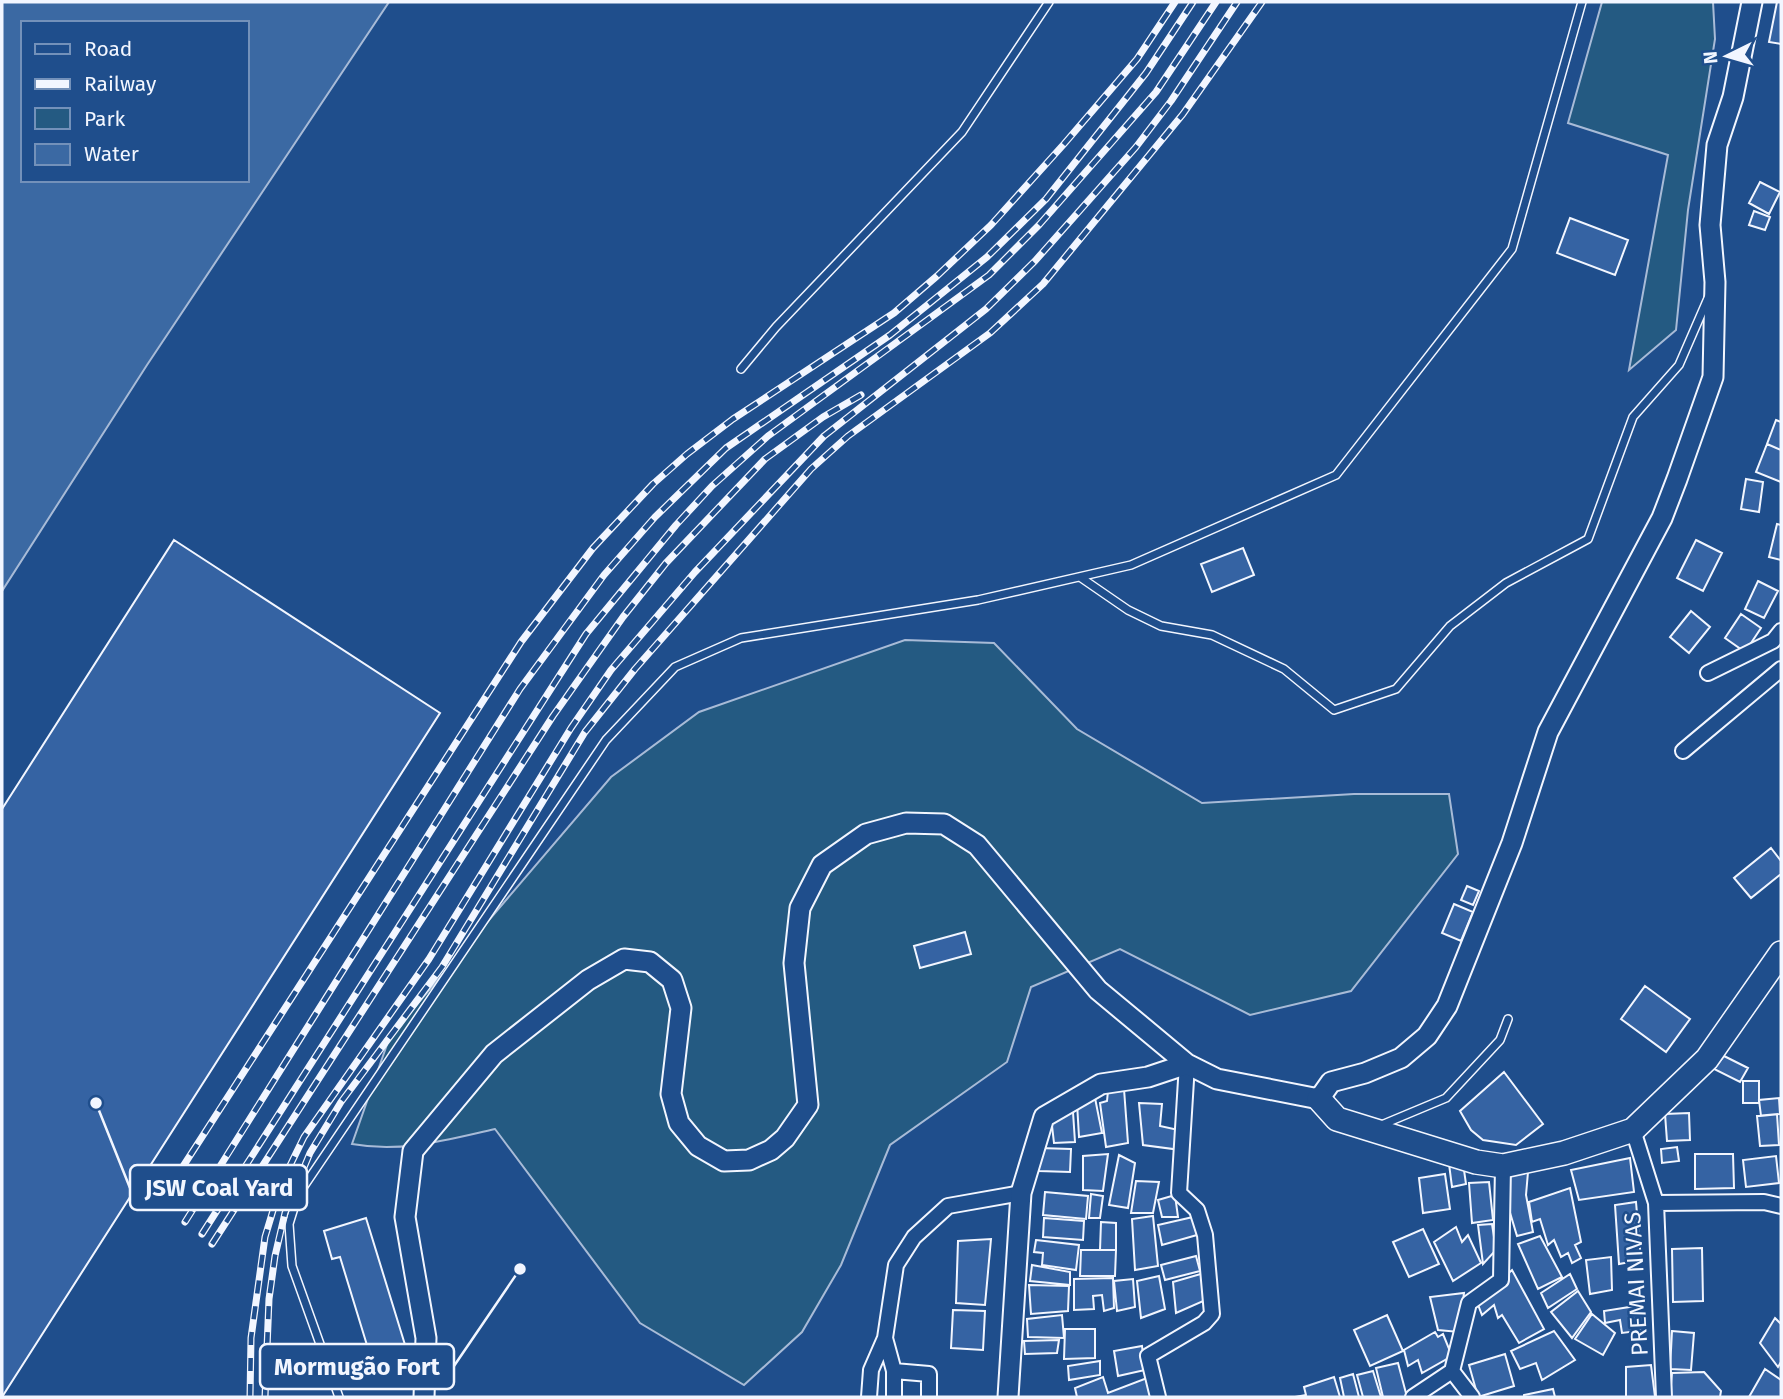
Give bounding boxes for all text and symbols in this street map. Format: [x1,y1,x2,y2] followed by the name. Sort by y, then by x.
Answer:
[21,21,248,182] legend
[1692,21,1762,91] north arrow
[84,36,132,62] text: Road
[1699,50,1723,65] text: N
[84,71,157,97] text: Railway
[84,106,126,132] text: Park
[84,141,139,167] text: Water
[130,1165,307,1210] callout: JSW Coal Yard
[144,1174,293,1202] text: JSW Coal Yard
[1618,1211,1654,1357] street label: PREMAI NIVAS
[260,1344,454,1389] callout: Mormugão Fort
[274,1353,441,1381] text: Mormugão Fort

